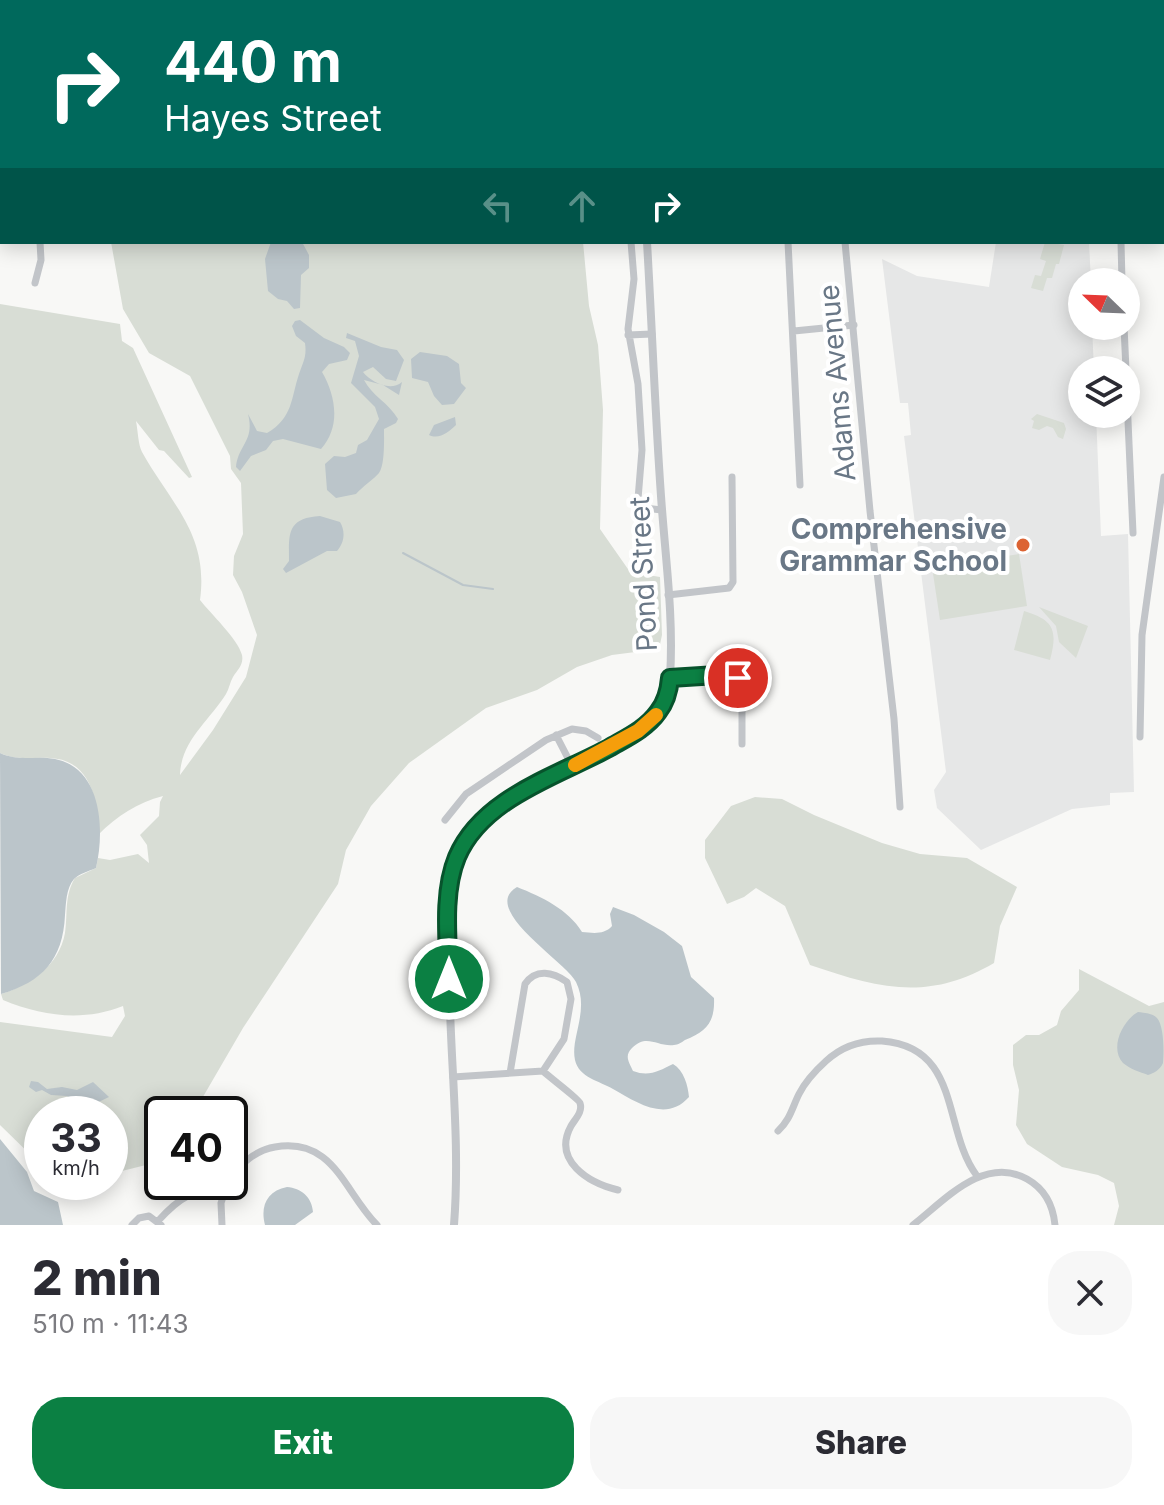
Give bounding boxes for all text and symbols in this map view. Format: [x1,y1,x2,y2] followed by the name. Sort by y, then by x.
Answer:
[164,28,342,96] text: 440 m
[32,32,136,136] icon: right
[164,96,382,140] text: Hayes Street
[476,184,520,228] icon: left
[560,184,604,228] icon: ahead
[644,184,688,228] icon: right
[1068,268,1140,340] north arrow
[1068,268,1140,428] map controls
[811,283,863,483] street label: Adams Avenue
[1068,356,1140,428] button: layers
[622,496,664,652] street label: Pond Street
[779,512,1007,578] place label: Comprehensive Grammar School
[1014,536,1032,554] marker: Comprehensive Grammar School
[704,644,772,712] pin
[716,656,760,700] icon: arrive
[407,937,491,1021] position arrow
[144,1096,248,1200] speed limit sign: 40
[50,1113,102,1162] text: 33
[52,1156,100,1180] text: km/h
[32,1248,162,1307] text: 2 min
[1048,1251,1132,1335] button: close
[32,1308,188,1339] text: 510 m · 11:43
[32,1397,574,1489] button: Exit
[590,1397,1132,1489] button: Share

